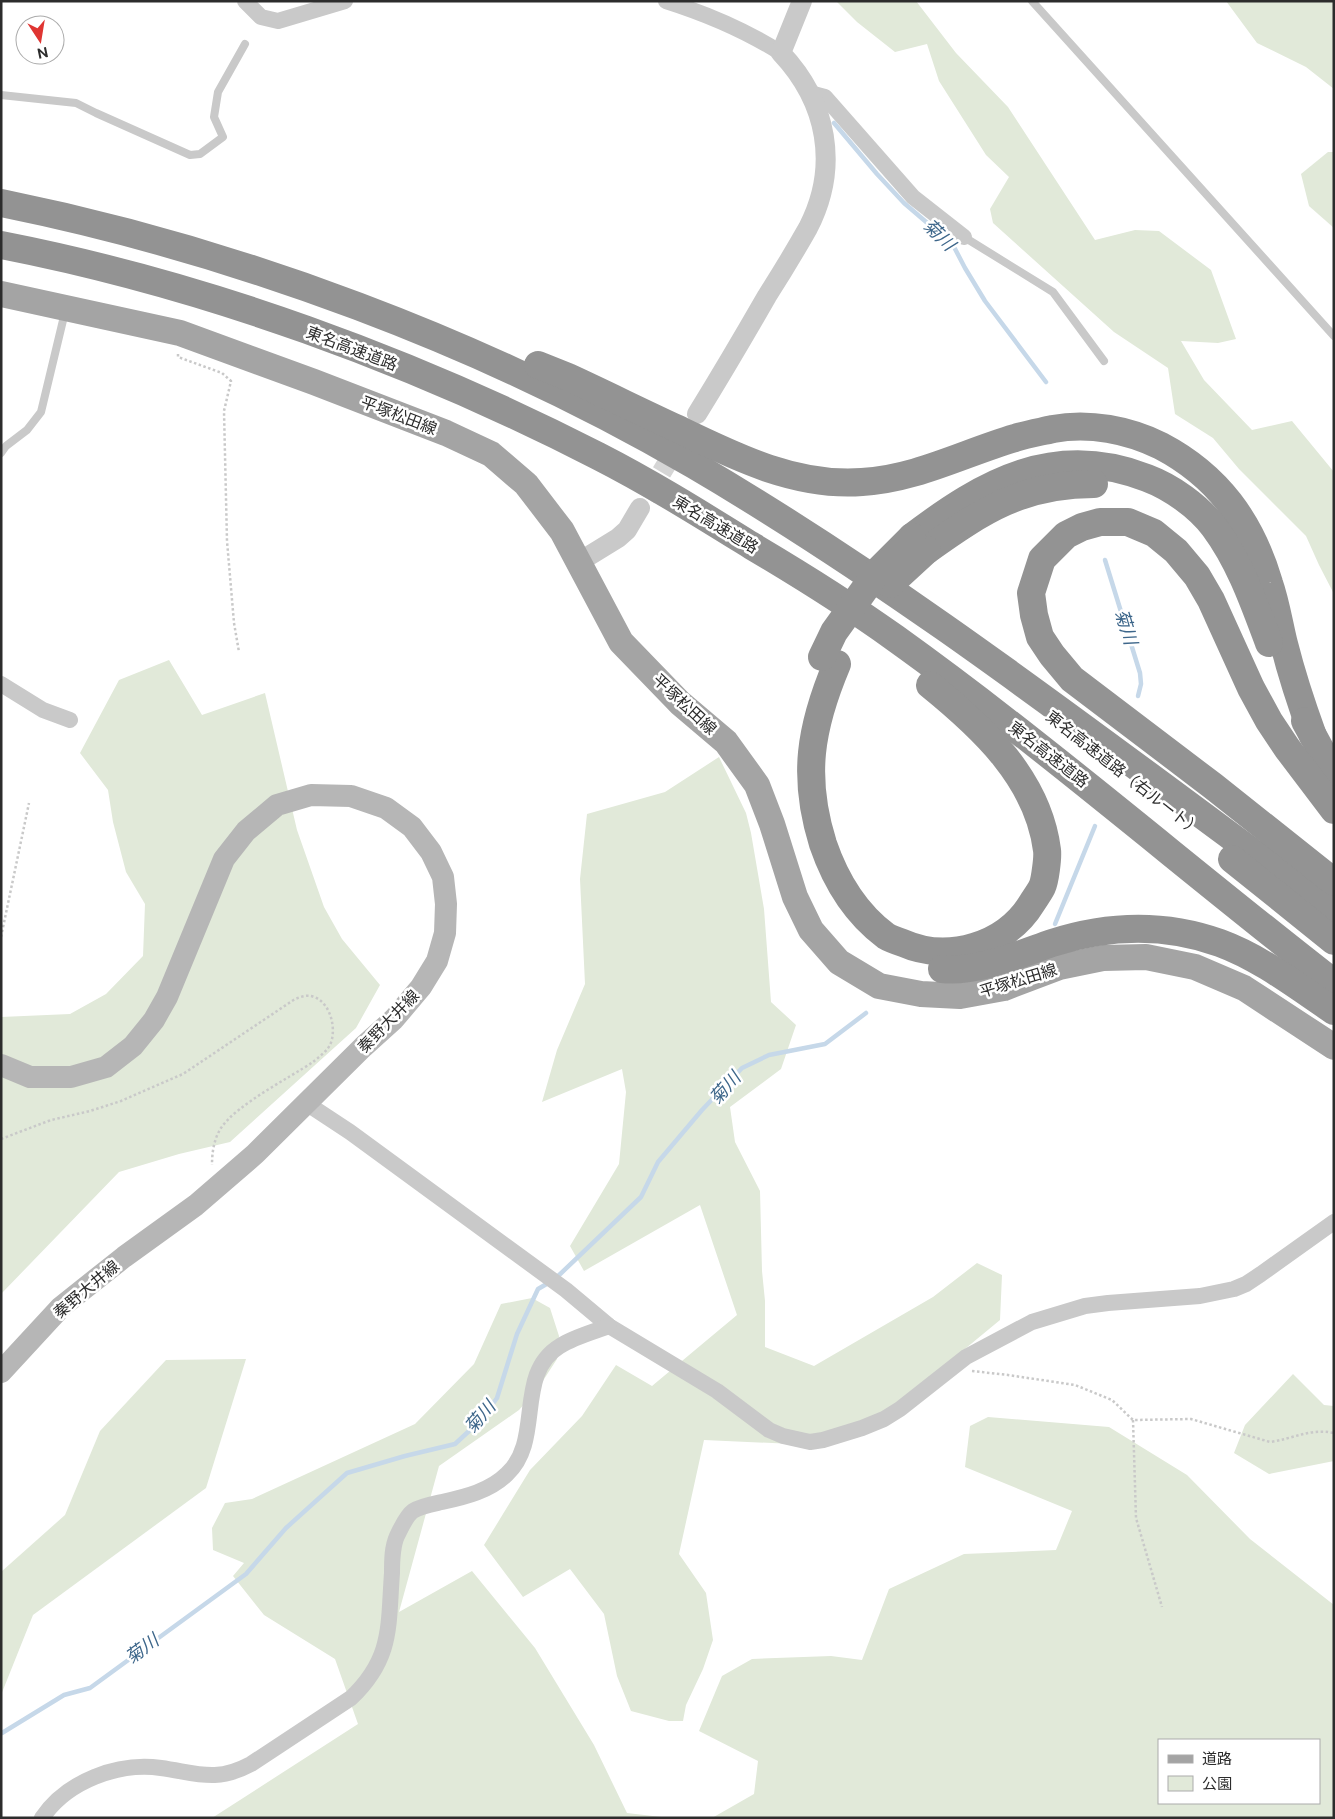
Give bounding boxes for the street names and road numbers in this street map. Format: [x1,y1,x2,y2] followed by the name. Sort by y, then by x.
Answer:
[304,322,400,375] street label: 東名高速道路
[358,392,440,439] street label: 平塚松田線
[670,492,762,557] street label: 東名高速道路
[649,670,720,739] street label: 平塚松田線
[1042,707,1205,840] street label: 東名高速道路（右ルート）
[1005,717,1092,791] street label: 東名高速道路
[977,960,1059,1001] street label: 平塚松田線
[354,986,423,1057] street label: 秦野大井線
[50,1256,123,1322] street label: 秦野大井線

